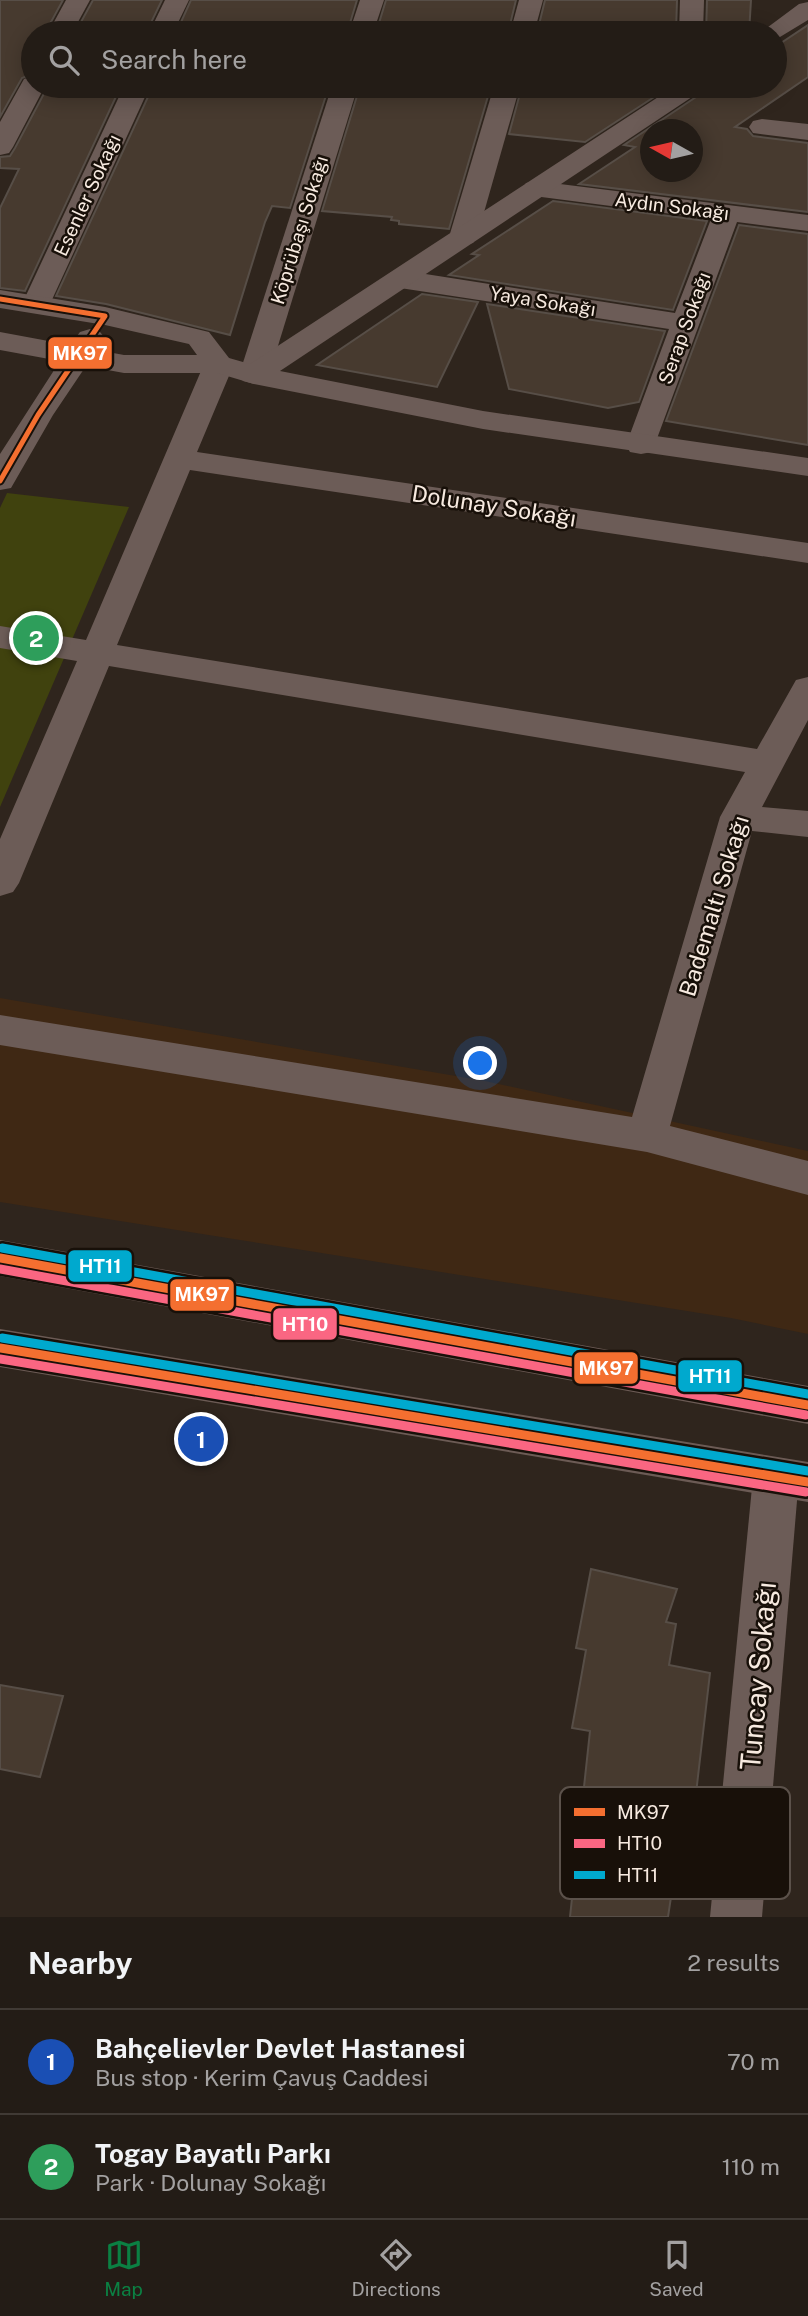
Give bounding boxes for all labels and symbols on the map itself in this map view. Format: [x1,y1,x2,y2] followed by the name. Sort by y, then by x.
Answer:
[640,119,703,182] north arrow
[49,131,125,259] street label: Esenler Sokağı
[266,153,332,307] street label: Köprübaşı Sokağı
[614,188,730,224] street label: Aydın Sokağı
[654,269,714,387] street label: Serap Sokağı
[489,282,597,320] street label: Yaya Sokağı
[47,336,113,370] line badge: MK97
[52,342,108,364] text: MK97
[410,479,578,532] street label: Dolunay Sokağı
[13,612,59,664] pin: 2
[673,812,754,999] street label: Bademaltı Sokağı
[463,1046,497,1080] your location
[67,1249,133,1283] line badge: HT11
[79,1255,121,1277] text: HT11
[169,1278,235,1312] line badge: MK97
[174,1283,230,1305] text: MK97
[272,1307,338,1341] line badge: HT10
[282,1313,328,1335] text: HT10
[573,1351,639,1385] line badge: MK97
[578,1357,634,1379] text: MK97
[677,1359,743,1393] line badge: HT11
[689,1365,731,1387] text: HT11
[178,1413,224,1465] pin: 1
[733,1580,782,1772] street label: Tuncay Sokağı
[560,1787,790,1899] legend
[617,1801,670,1823] text: MK97
[617,1832,662,1854] text: HT10
[617,1864,658,1886] text: HT11

